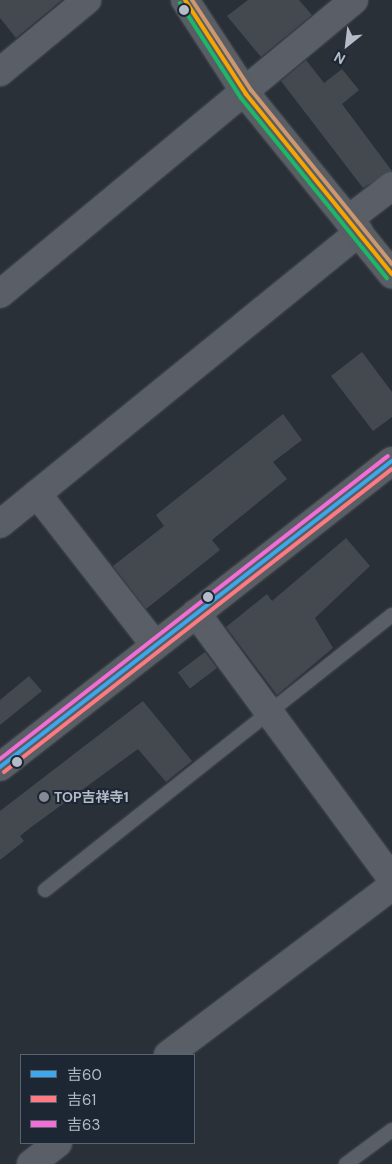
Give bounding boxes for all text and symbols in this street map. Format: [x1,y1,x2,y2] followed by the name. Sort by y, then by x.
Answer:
[179,5,189,15] unlabelled marker
[322,20,372,70] north arrow
[331,48,349,68] text: N
[203,592,213,602] unlabelled marker
[12,757,22,767] unlabelled marker
[54,789,129,805] place label: TOP吉祥寺1
[38,791,50,803] marker: TOP吉祥寺1
[20,1054,195,1144] legend
[67,1065,102,1085] text: 吉60
[67,1090,96,1110] text: 吉61
[67,1115,100,1135] text: 吉63

